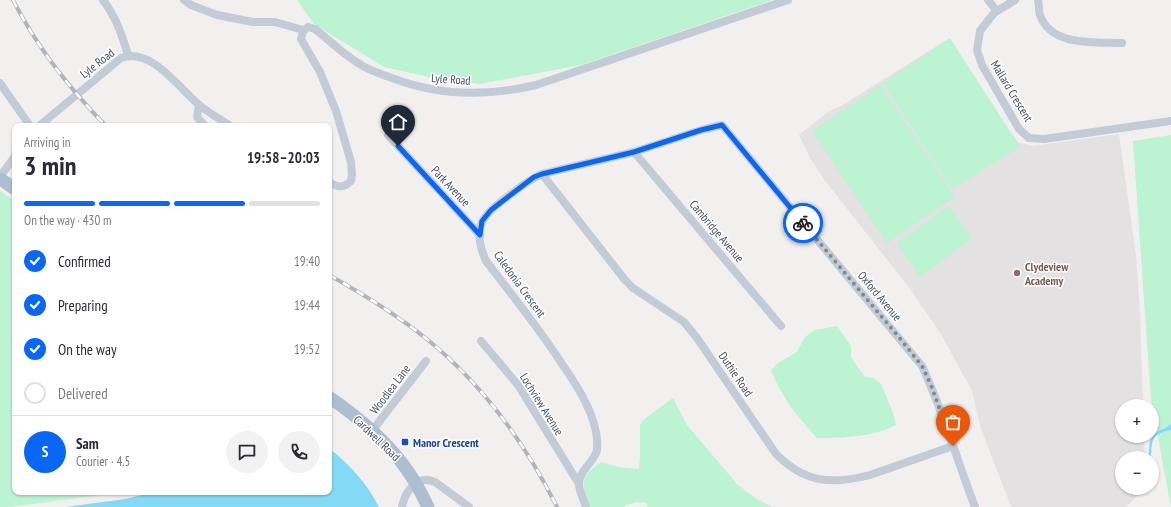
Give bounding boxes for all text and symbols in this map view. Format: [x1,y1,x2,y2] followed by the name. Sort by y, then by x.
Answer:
[77,45,117,81] street label: Lyle Road
[988,58,1037,125] street label: Mallard Crescent
[431,70,471,88] street label: Lyle Road
[381,105,415,146] pin
[387,111,409,133] icon: home
[24,134,71,151] text: Arriving in
[247,148,320,167] text: 19:58–20:03
[24,149,77,182] text: 3 min
[428,163,474,209] street label: Park Avenue
[687,197,748,265] street label: Cambridge Avenue
[783,203,823,243] courier
[24,212,111,229] text: On the way · 430 m
[792,212,814,234] icon: bike
[491,248,550,321] street label: Caledonia Crescent
[24,250,46,272] icon: check
[58,252,111,271] text: Confirmed
[294,253,320,270] text: 19:40
[1024,259,1069,288] place label: Clydeview Academy
[855,268,905,324] street label: Oxford Avenue
[1012,268,1022,278] marker: Clydeview Academy
[24,294,46,316] icon: check
[58,296,108,315] text: Preparing
[294,297,320,314] text: 19:44
[24,338,46,360] icon: check
[58,340,117,359] text: On the way
[294,341,320,358] text: 19:52
[716,349,756,399] street label: Duthie Road
[367,361,414,417] street label: Woodlea Lane
[517,370,567,438] street label: Lochview Avenue
[58,384,108,403] text: Delivered
[1115,399,1159,495] map controls
[1115,399,1159,443] button: +
[936,405,970,446] pin
[942,411,964,433] icon: bag
[351,412,403,464] street label: Cardwell Road
[226,431,268,473] button: chat
[278,431,320,473] button: phone
[76,434,99,453] text: Sam
[413,435,479,450] place label: Manor Crescent
[400,437,410,447] marker: Manor Crescent
[42,442,48,461] text: S
[1115,451,1159,495] button: −
[76,453,130,470] text: Courier · 4.5

